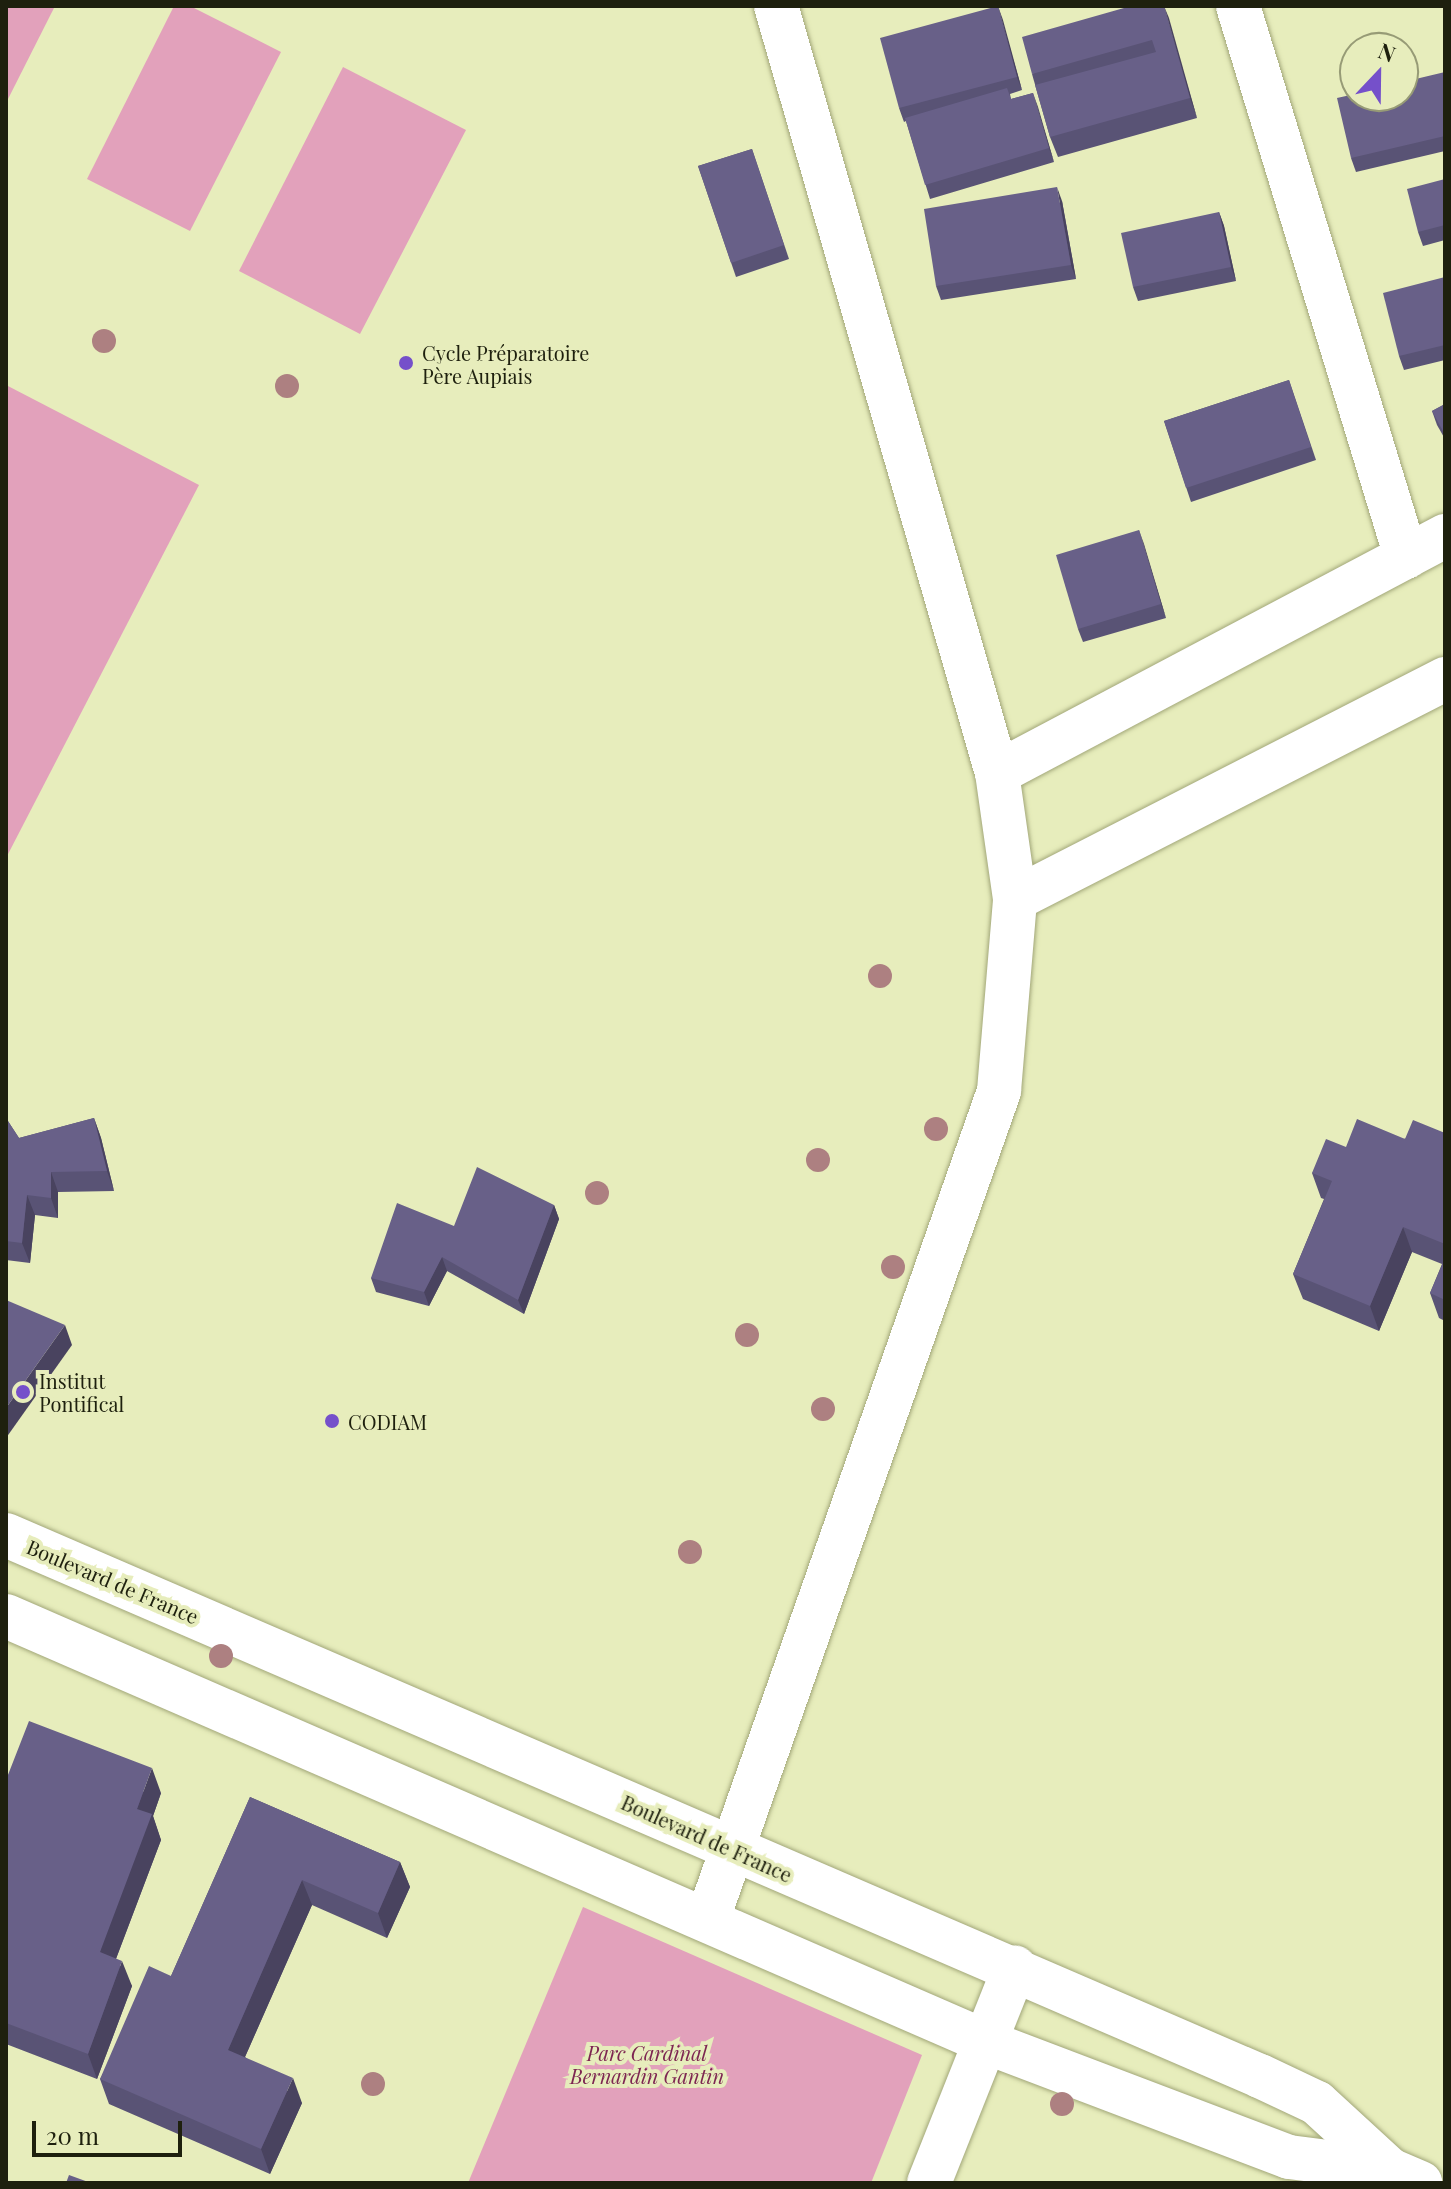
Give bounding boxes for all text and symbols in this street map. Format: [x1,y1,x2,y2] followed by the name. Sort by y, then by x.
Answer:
[1339,32,1419,112] north arrow
[1374,35,1400,68] text: N
[422,340,589,387] place label: Cycle Préparatoire Père Aupiais
[397,354,415,372] marker: Cycle Préparatoire Père Aupiais
[39,1368,124,1415] place label: Institut Pontifical
[14,1383,32,1401] marker: Institut Pontifical
[348,1409,427,1433] place label: CODIAM
[323,1412,341,1430] marker: CODIAM
[24,1534,202,1628] street label: Boulevard de France
[618,1790,796,1886] street label: Boulevard de France
[570,2041,724,2088] park label: Parc Cardinal Bernardin Gantin
[36,2105,186,2155] scale bar
[46,2119,99,2151] text: 20 m

